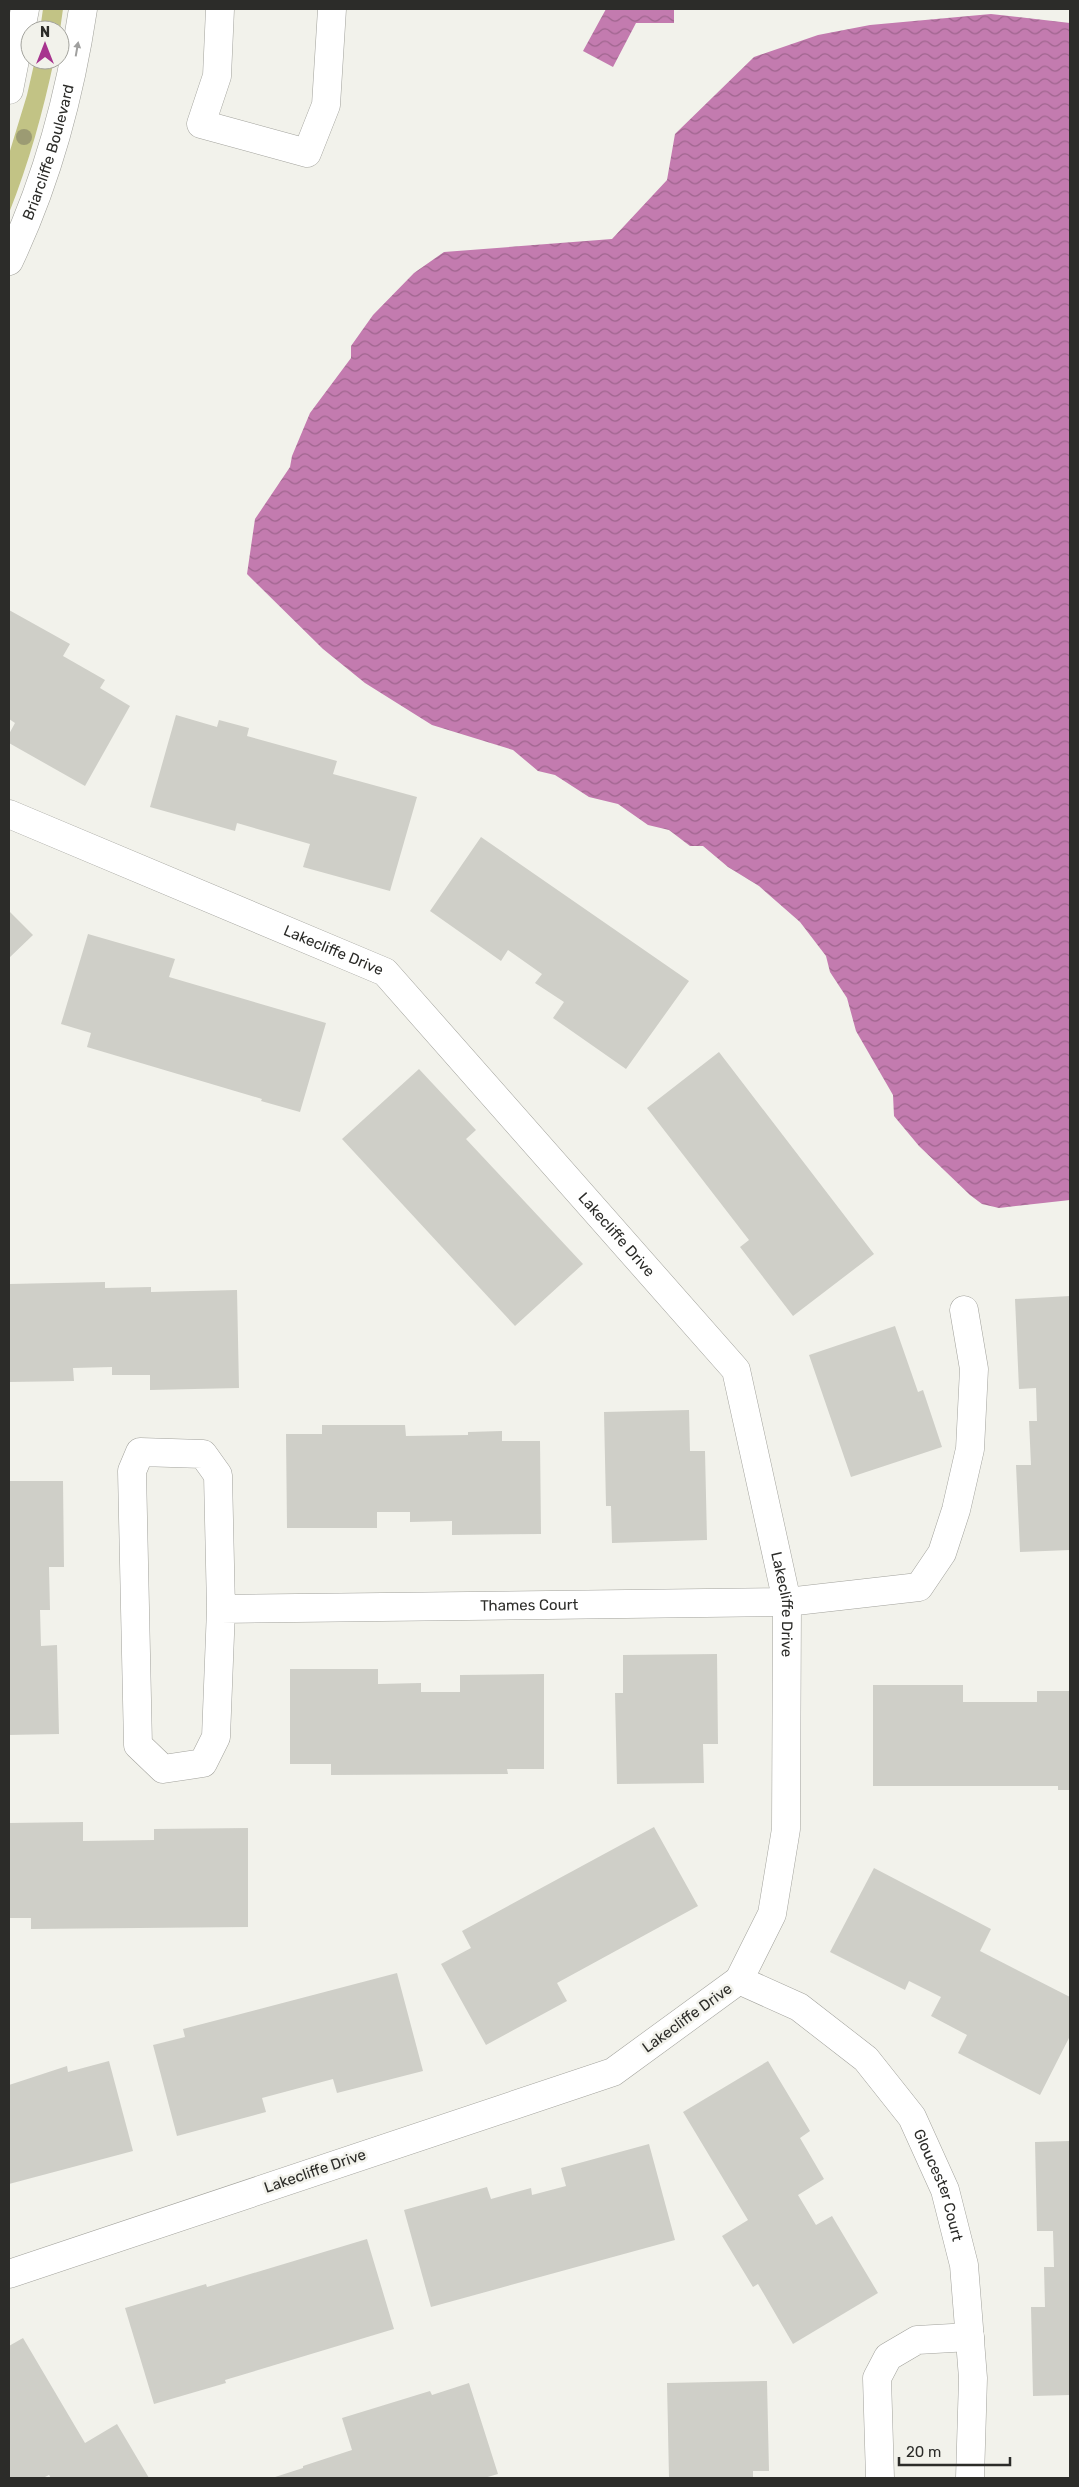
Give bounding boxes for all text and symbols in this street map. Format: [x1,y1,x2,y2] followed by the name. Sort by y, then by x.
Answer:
[20,20,70,70] north arrow
[40,24,50,41] text: N
[73,40,81,56] one-way arrow
[19,83,78,223] street label: Briarcliffe Boulevard
[281,921,386,979] street label: Lakecliffe Drive
[575,1189,659,1281] street label: Lakecliffe Drive
[767,1550,796,1657] street label: Lakecliffe Drive
[480,1596,578,1615] street label: Thames Court
[639,1979,735,2057] street label: Lakecliffe Drive
[910,2126,967,2243] street label: Gloucester Court
[262,2145,368,2197] street label: Lakecliffe Drive
[899,2434,1010,2466] scale bar
[906,2443,941,2461] text: 20 m

